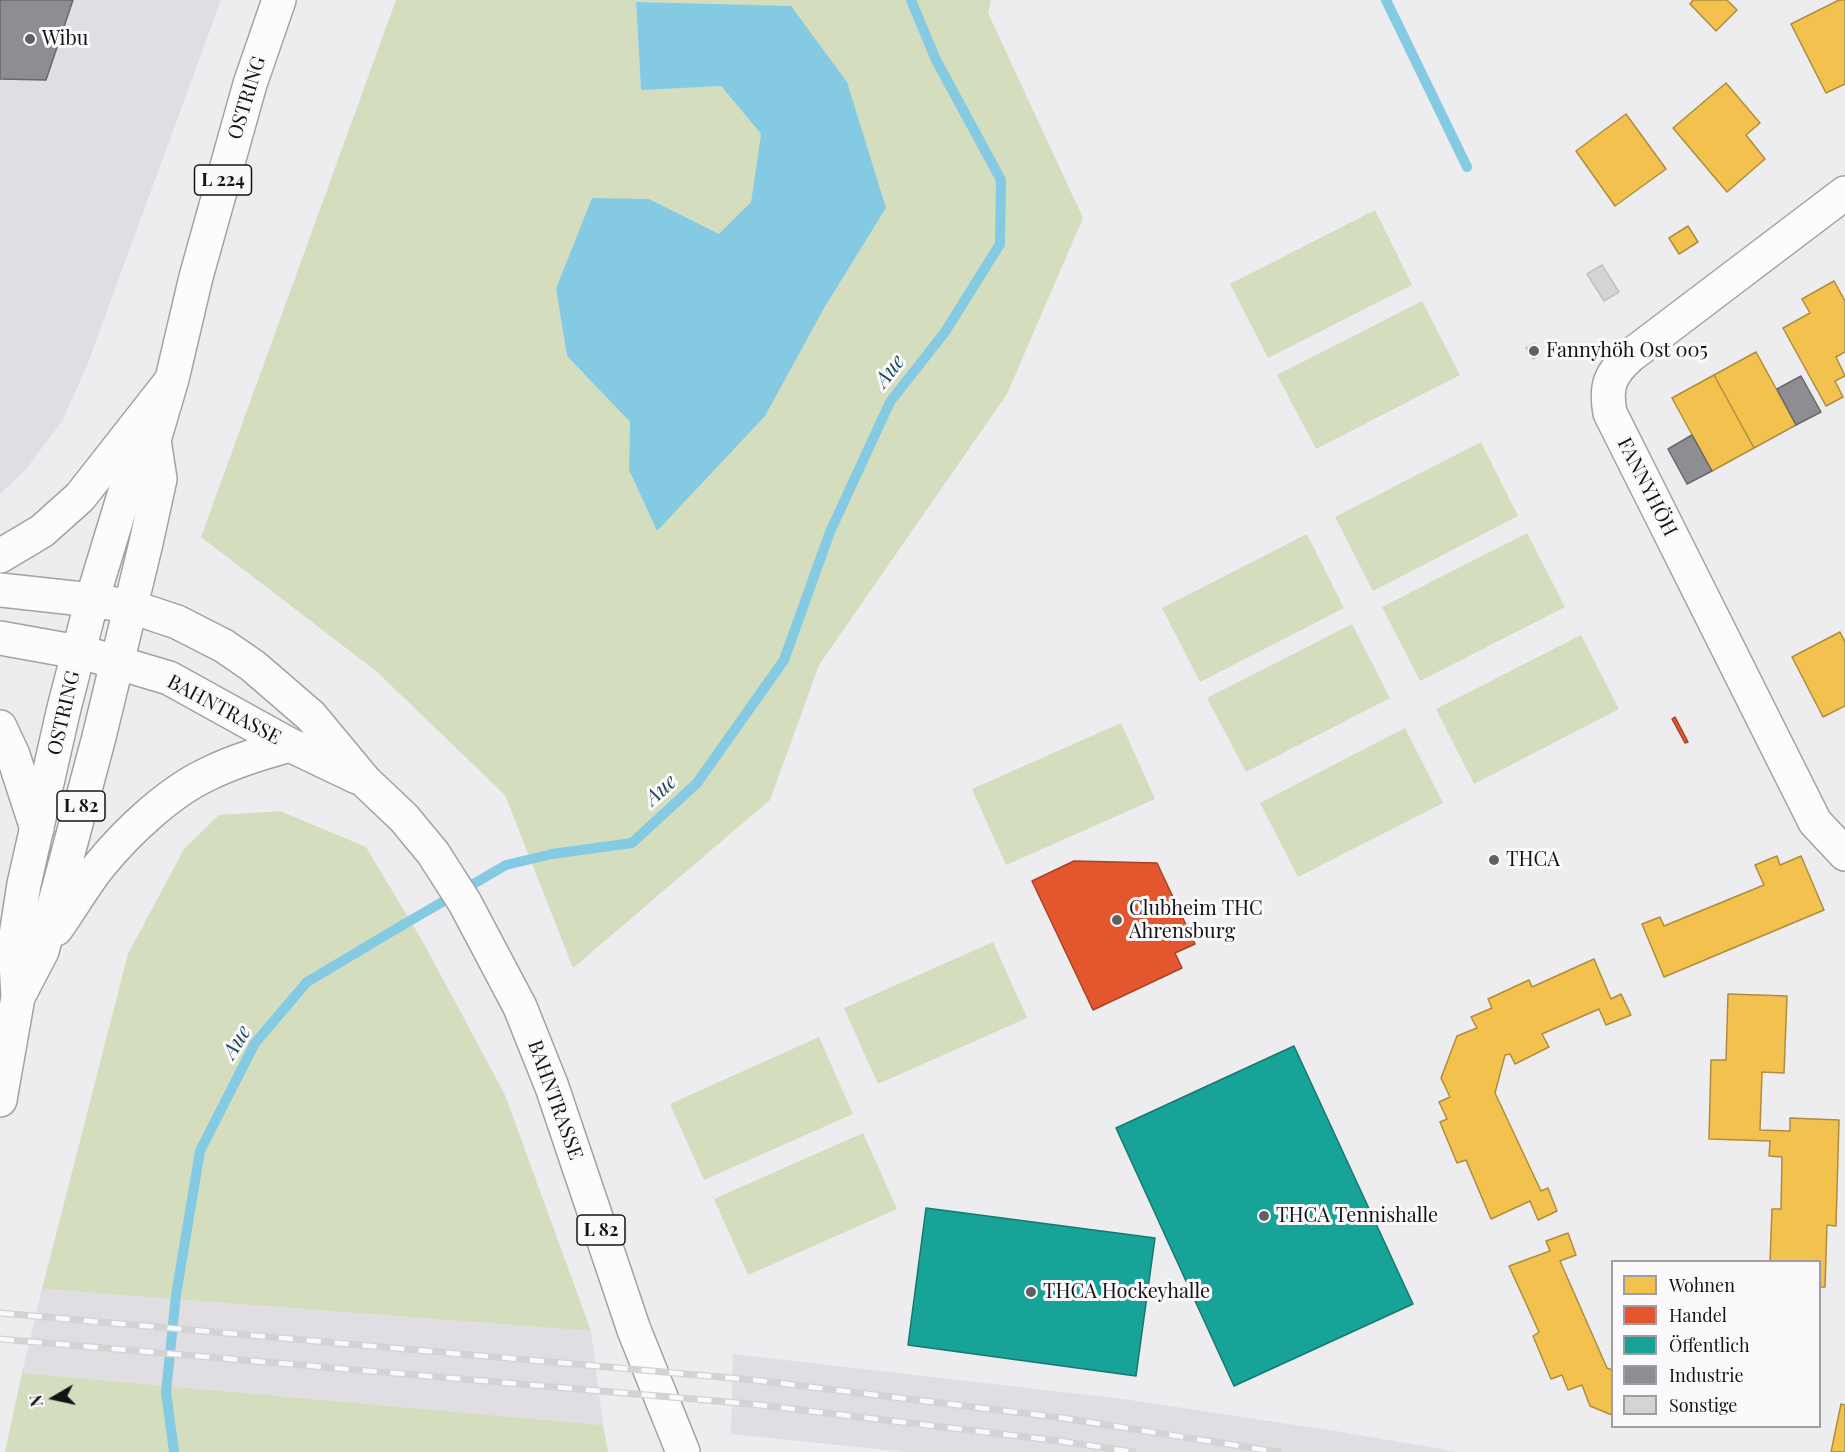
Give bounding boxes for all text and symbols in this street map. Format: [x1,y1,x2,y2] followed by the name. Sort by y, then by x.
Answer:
[42,27,88,51] place label: Wibu
[23,32,37,46] marker: Wibu
[223,53,271,143] street label: OSTRING
[194,165,252,195] road number: L 224
[1546,339,1708,363] place label: Fannyhöh Ost 005
[1527,344,1541,358] marker: Fannyhöh Ost 005
[870,350,910,392] water label: Aue
[1612,434,1682,540] street label: FANNYHÖH
[43,668,85,758] street label: OSTRING
[163,670,285,750] street label: BAHNTRASSE
[640,769,682,811] water label: Aue
[57,791,105,821] road number: L 82
[1506,848,1560,872] place label: THCA
[1487,853,1501,867] marker: THCA
[1129,897,1263,944] place label: Clubheim THC Ahrensburg
[1110,913,1124,927] marker: Clubheim THC Ahrensburg
[217,1021,257,1063] water label: Aue
[522,1037,588,1163] street label: BAHNTRASSE
[1276,1204,1438,1228] place label: THCA Tennishalle
[1257,1209,1271,1223] marker: THCA Tennishalle
[577,1215,625,1245] road number: L 82
[1611,1260,1821,1428] legend
[1669,1273,1735,1297] text: Wohnen
[1043,1280,1210,1304] place label: THCA Hockeyhalle
[1024,1285,1038,1299] marker: THCA Hockeyhalle
[1669,1303,1727,1327] text: Handel
[1669,1333,1750,1357] text: Öffentlich
[1669,1363,1744,1387] text: Industrie
[24,1368,84,1428] north arrow
[1669,1393,1737,1417] text: Sonstige
[24,1394,47,1408] text: N

